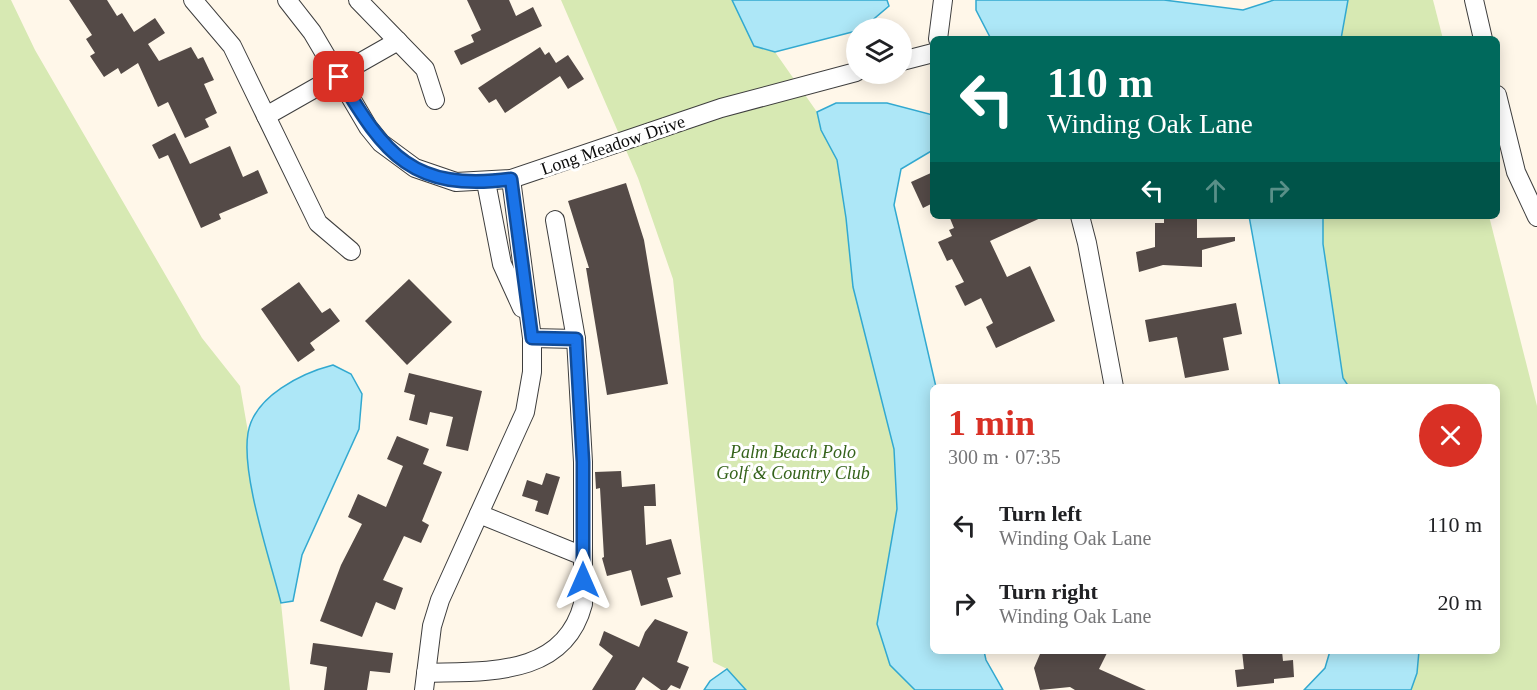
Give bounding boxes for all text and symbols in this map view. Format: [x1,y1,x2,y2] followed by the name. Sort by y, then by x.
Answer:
[846,18,912,84] map controls
[846,18,912,84] button: layers
[313,51,364,102] pin
[322,60,355,93] icon: arrive
[948,60,1026,138] icon: left
[1047,60,1153,106] text: 110 m
[1047,109,1253,139] text: Winding Oak Lane
[538,111,688,179] street label: Long Meadow Drive
[1136,174,1169,207] icon: left
[1199,174,1232,207] icon: ahead
[1262,174,1295,207] icon: right
[948,403,1035,443] text: 1 min
[1419,404,1482,467] button: close
[716,442,870,483] park label: Palm Beach Polo Golf & Country Club
[948,446,1061,468] text: 300 m · 07:35
[999,501,1082,526] text: Turn left
[948,509,981,542] icon: left
[1427,512,1482,537] text: 110 m
[999,527,1151,549] text: Winding Oak Lane
[551,548,615,612] position arrow
[999,579,1098,604] text: Turn right
[948,587,981,620] icon: right
[1437,590,1482,615] text: 20 m
[999,605,1151,627] text: Winding Oak Lane

